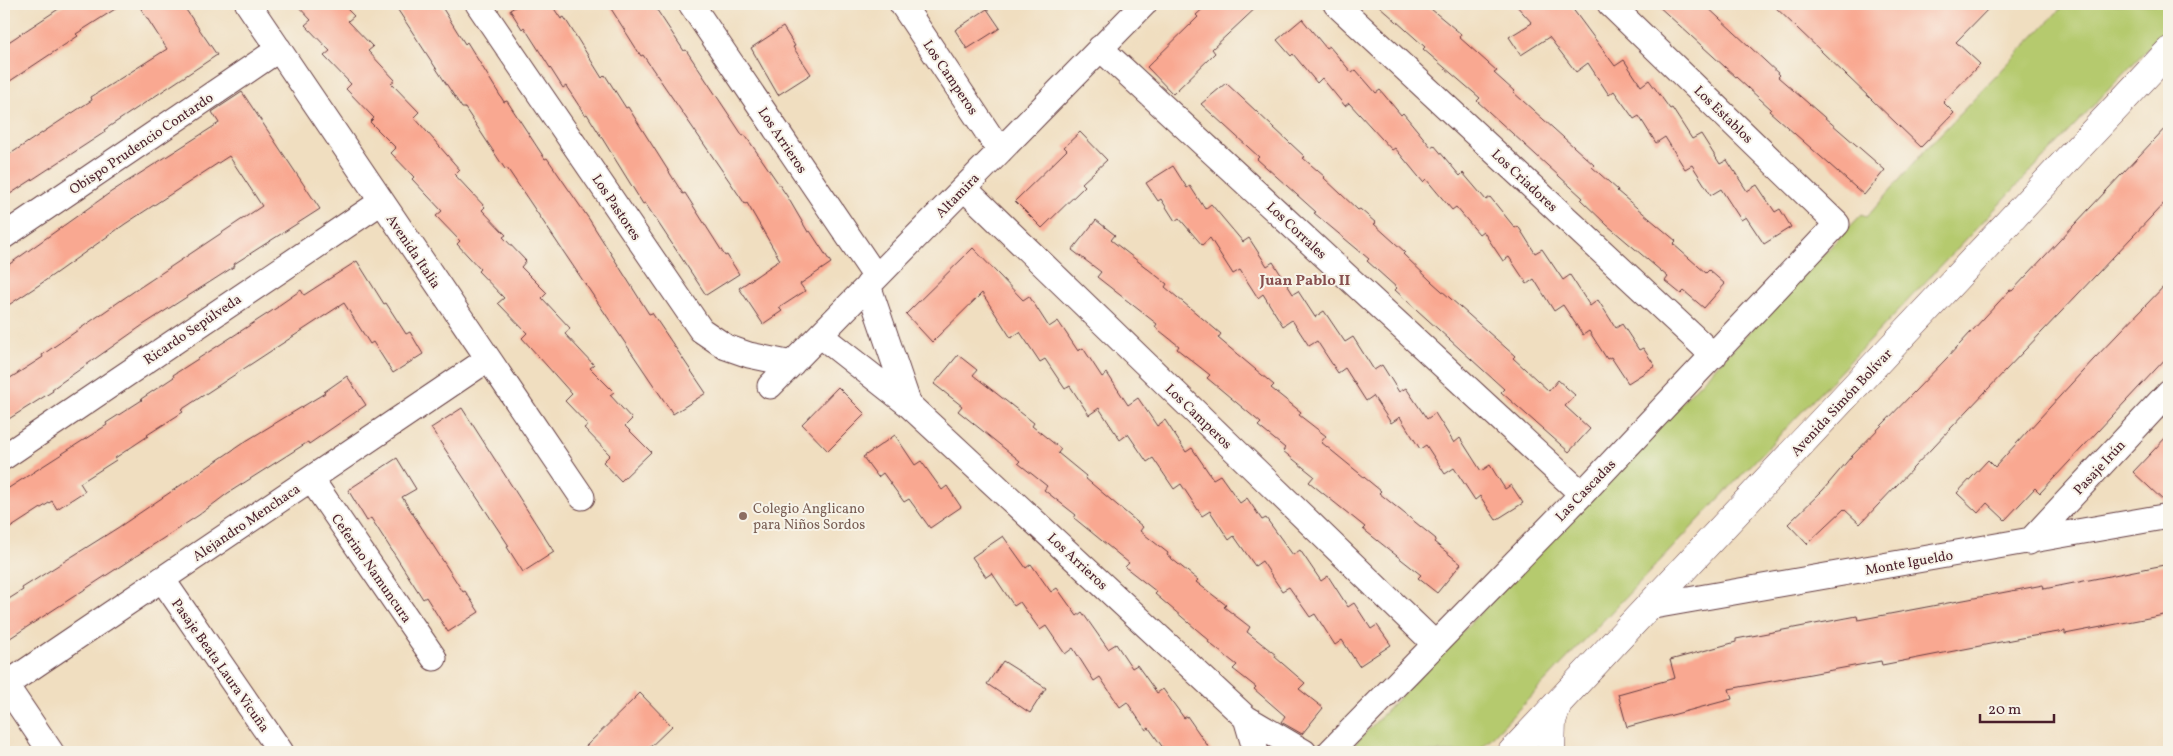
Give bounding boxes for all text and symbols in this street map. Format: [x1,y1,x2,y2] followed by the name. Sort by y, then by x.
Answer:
[918,37,982,119] street label: Los Camperos
[1689,82,1757,148] street label: Los Establos
[66,89,218,200] street label: Obispo Prudencio Contardo
[753,104,811,178] street label: Los Arrieros
[1487,145,1561,217] street label: Los Criadores
[932,170,984,223] street label: Altamira
[587,171,645,245] street label: Los Pastores
[1262,198,1330,264] street label: Los Corrales
[381,211,445,293] street label: Avenida Italia
[1259,271,1351,292] district label: Juan Pablo II
[140,290,246,370] street label: Ricardo Sepúlveda
[1787,345,1897,461] street label: Avenida Simón Bolívar
[1160,380,1236,454] street label: Los Camperos
[2070,436,2130,500] street label: Pasaje Irún
[1552,456,1621,526] street label: Las Cascadas
[189,480,304,566] street label: Alejandro Menchaca
[753,500,865,535] place label: Colegio Anglicano para Niños Sordos
[737,510,749,522] marker: Colegio Anglicano para Niños Sordos
[326,511,416,627] street label: Ceferino Namuncura
[1043,529,1111,595] street label: Los Arrieros
[1864,546,1955,581] street label: Monte Igueldo
[166,595,273,736] street label: Pasaje Beata Laura Vicuña
[1980,691,2054,723] scale bar
[1988,700,2021,721] text: 20 m

